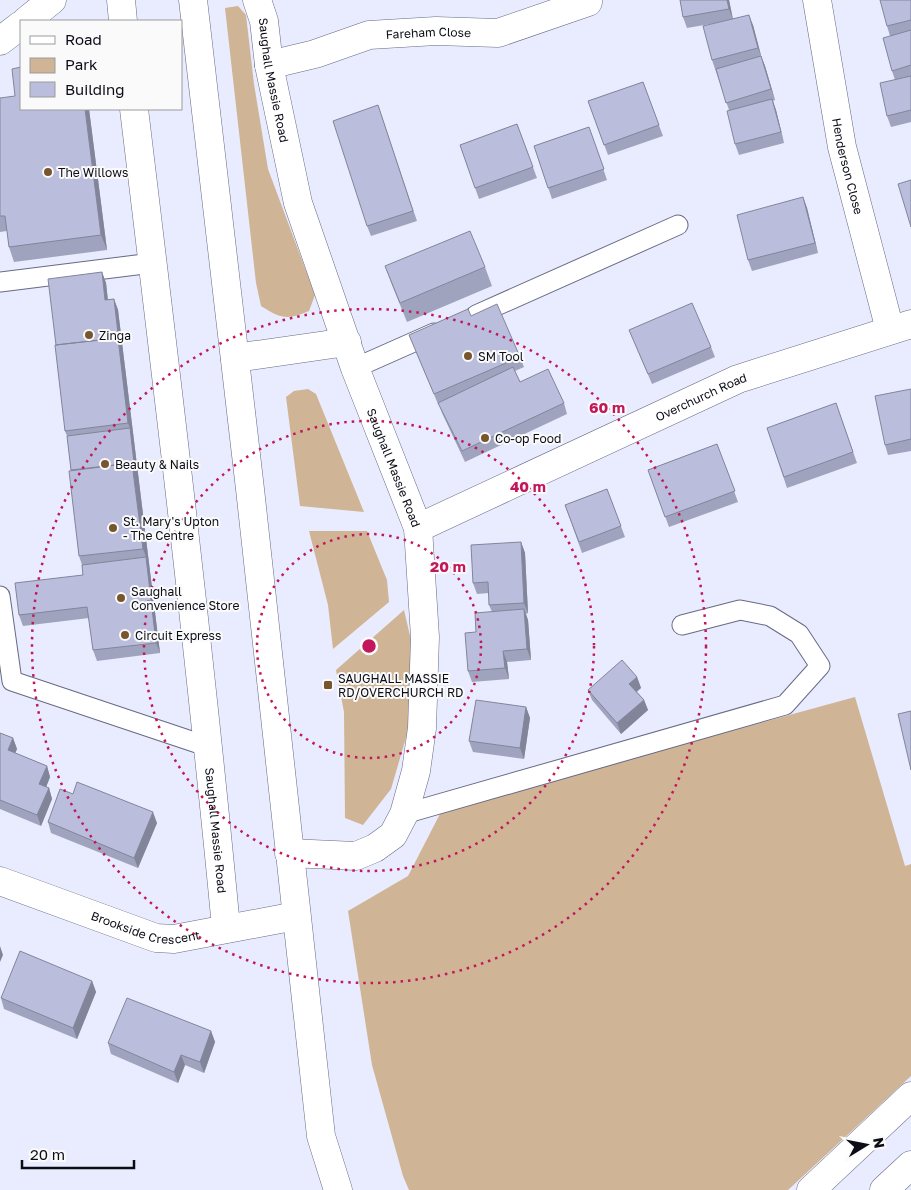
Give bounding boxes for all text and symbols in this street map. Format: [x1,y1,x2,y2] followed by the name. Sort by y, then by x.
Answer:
[256,17,293,144] street label: Saughall Massie Road
[20,20,182,110] legend
[385,23,471,41] street label: Fareham Close
[65,30,102,48] text: Road
[65,55,98,73] text: Park
[65,80,125,98] text: Building
[830,117,867,216] street label: Henderson Close
[58,165,128,180] place label: The Willows
[42,166,54,178] marker: The Willows
[99,328,131,343] place label: Zinga
[83,329,95,341] marker: Zinga
[478,349,524,364] place label: SM Tool
[462,350,474,362] marker: SM Tool
[653,369,748,424] street label: Overchurch Road
[589,398,625,416] text: 60 m
[364,406,424,529] street label: Saughall Massie Road
[495,431,561,446] place label: Co-op Food
[479,432,491,444] marker: Co-op Food
[115,457,199,472] place label: Beauty & Nails
[99,458,111,470] marker: Beauty & Nails
[510,477,546,495] text: 40 m
[123,514,219,543] place label: St. Mary's Upton - The Centre
[107,522,119,534] marker: St. Mary's Upton - The Centre
[430,557,466,575] text: 20 m
[131,584,239,613] place label: Saughall Convenience Store
[115,592,127,604] marker: Saughall Convenience Store
[135,628,221,643] place label: Circuit Express
[119,629,131,641] marker: Circuit Express
[360,637,378,655] centre of rings
[338,671,464,700] place label: SAUGHALL MASSIE RD/OVERCHURCH RD
[322,679,334,691] marker: SAUGHALL MASSIE RD/OVERCHURCH RD
[203,767,230,894] street label: Saughall Massie Road
[89,908,201,947] street label: Brookside Crescent
[841,1120,891,1170] north arrow
[870,1136,889,1149] text: N
[22,1138,135,1170] scale bar
[30,1145,65,1163] text: 20 m

